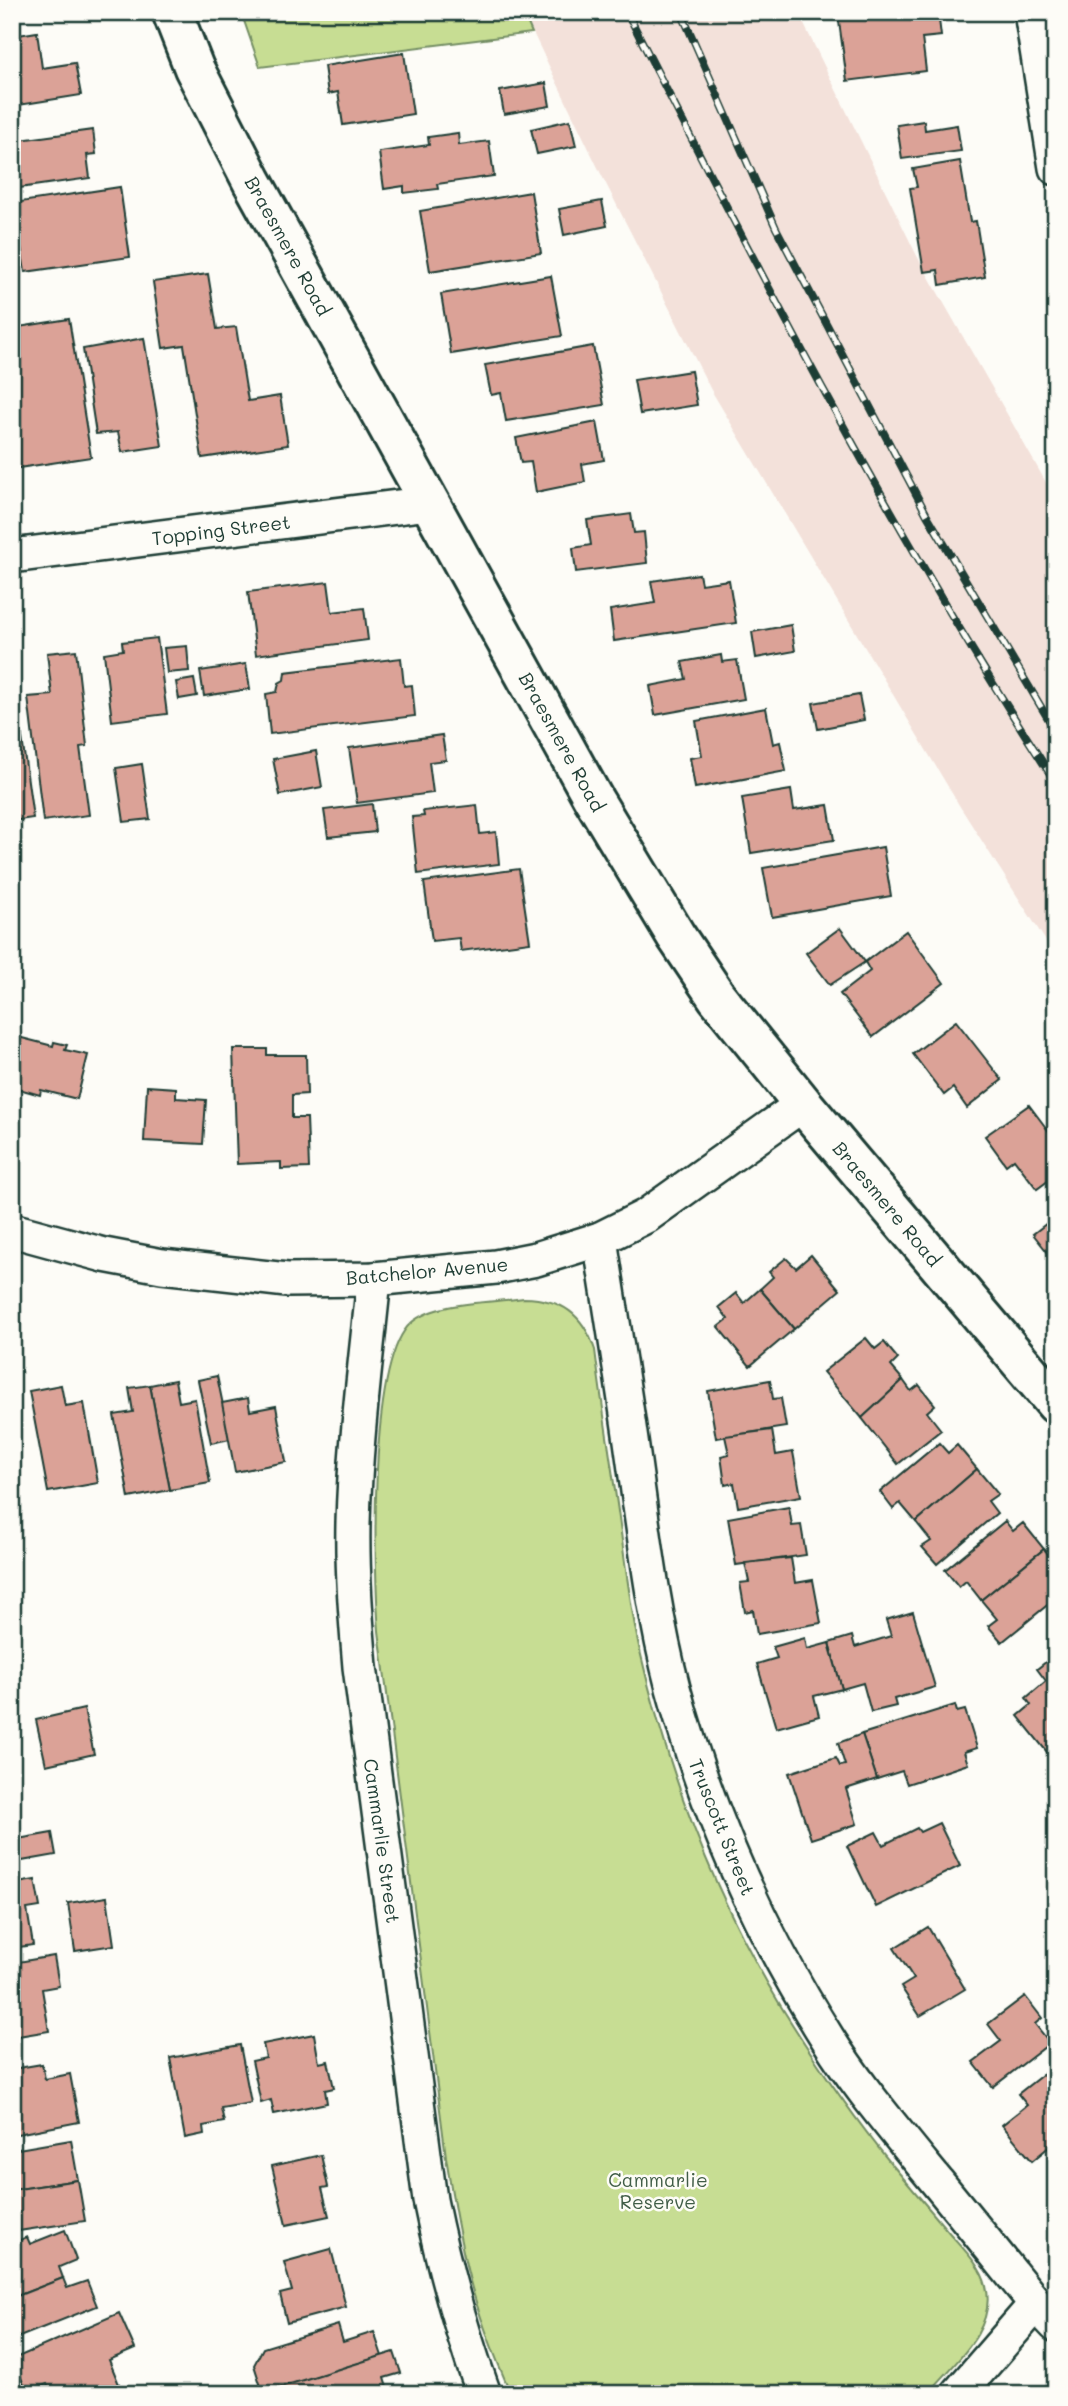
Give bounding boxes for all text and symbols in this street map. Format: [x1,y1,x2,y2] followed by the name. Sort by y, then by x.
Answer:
[240,172,337,320] street label: Braesmere Road
[150,509,292,550] street label: Topping Street
[514,668,611,816] street label: Braesmere Road
[828,1136,947,1271] street label: Braesmere Road
[345,1251,509,1290] street label: Batchelor Avenue
[684,1755,761,1899] street label: Truscott Street
[359,1757,406,1925] street label: Cammarlie Street
[608,2167,708,2214] park label: Cammarlie Reserve

